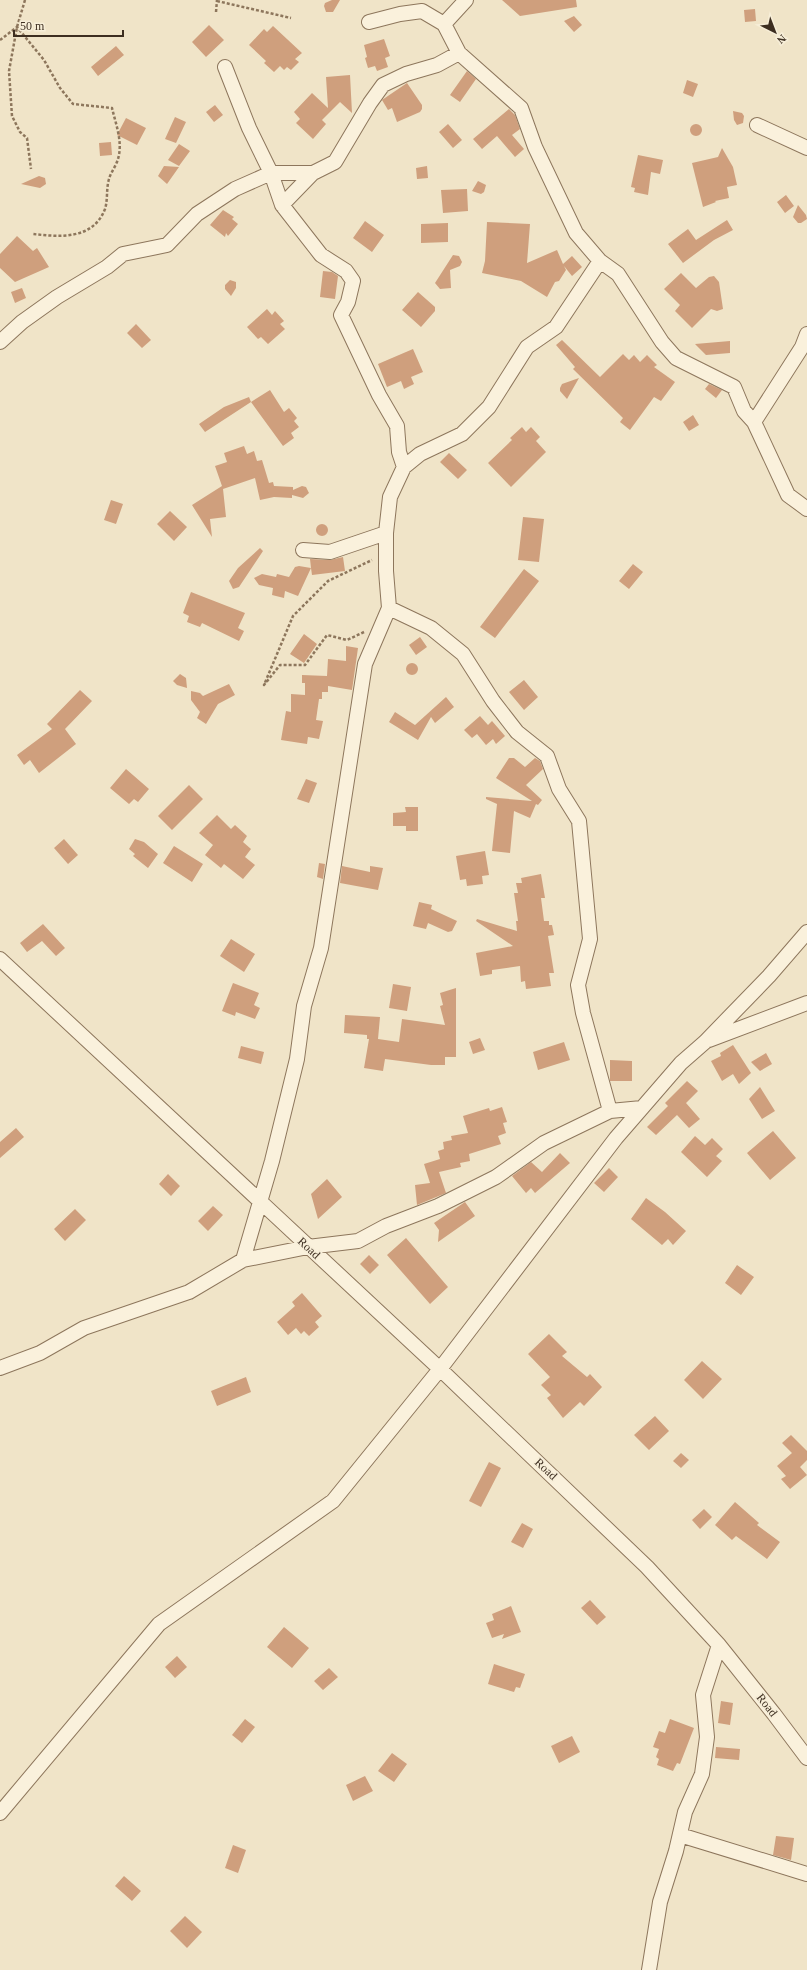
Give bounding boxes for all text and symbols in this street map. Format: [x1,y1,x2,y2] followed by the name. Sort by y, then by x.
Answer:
[14,12,123,38] scale bar
[755,12,795,52] north arrow
[20,19,45,33] text: 50 m
[775,32,789,47] text: N
[295,1234,323,1262] street label: Road
[532,1455,560,1483] street label: Road
[754,1691,780,1719] street label: Road

